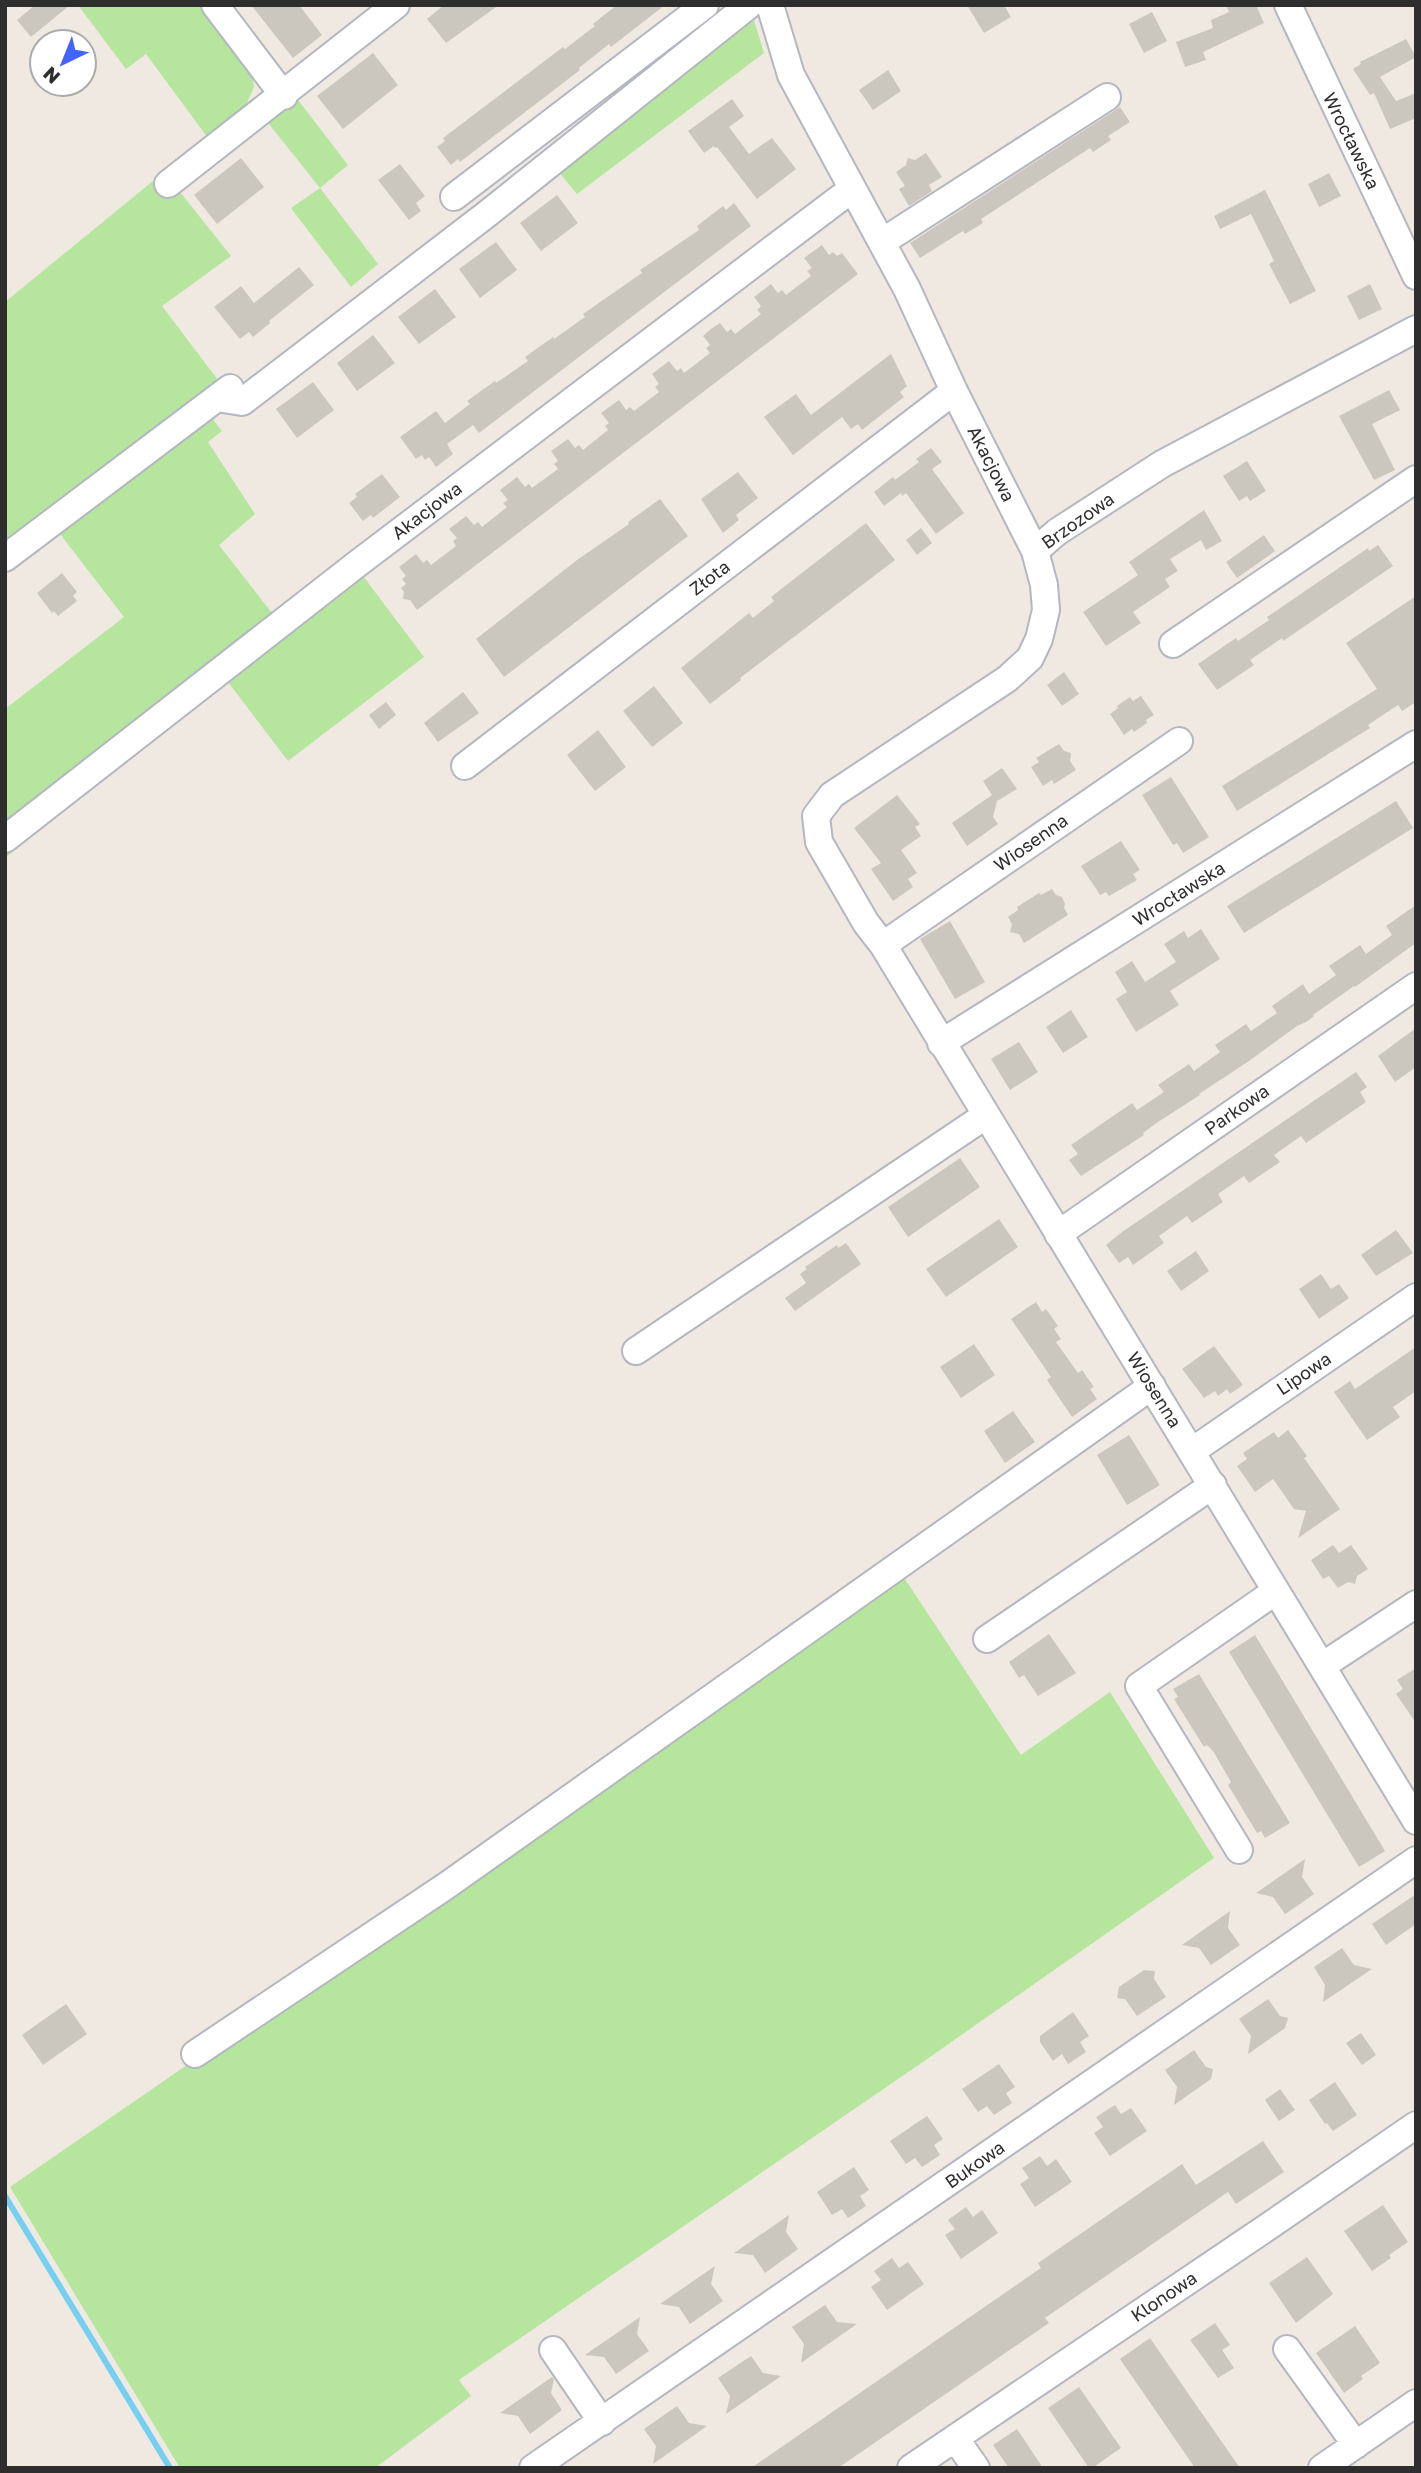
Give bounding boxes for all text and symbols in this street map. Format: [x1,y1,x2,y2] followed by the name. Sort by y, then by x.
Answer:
[28,28,98,98] north arrow
[38,62,64,89] text: N
[1319,89,1385,193] street label: Wrocławska
[964,422,1020,505] street label: Akacjowa
[387,477,466,544] street label: Akacjowa
[1037,487,1118,553] street label: Brzozowa
[685,555,734,599] street label: Złota
[989,809,1072,876] street label: Wiosenna
[1128,856,1229,930] street label: Wrocławska
[1200,1079,1273,1139] street label: Parkowa
[1272,1347,1335,1399] street label: Lipowa
[1123,1348,1187,1431] street label: Wiosenna
[940,2136,1008,2193] street label: Bukowa
[1126,2266,1201,2326] street label: Klonowa

